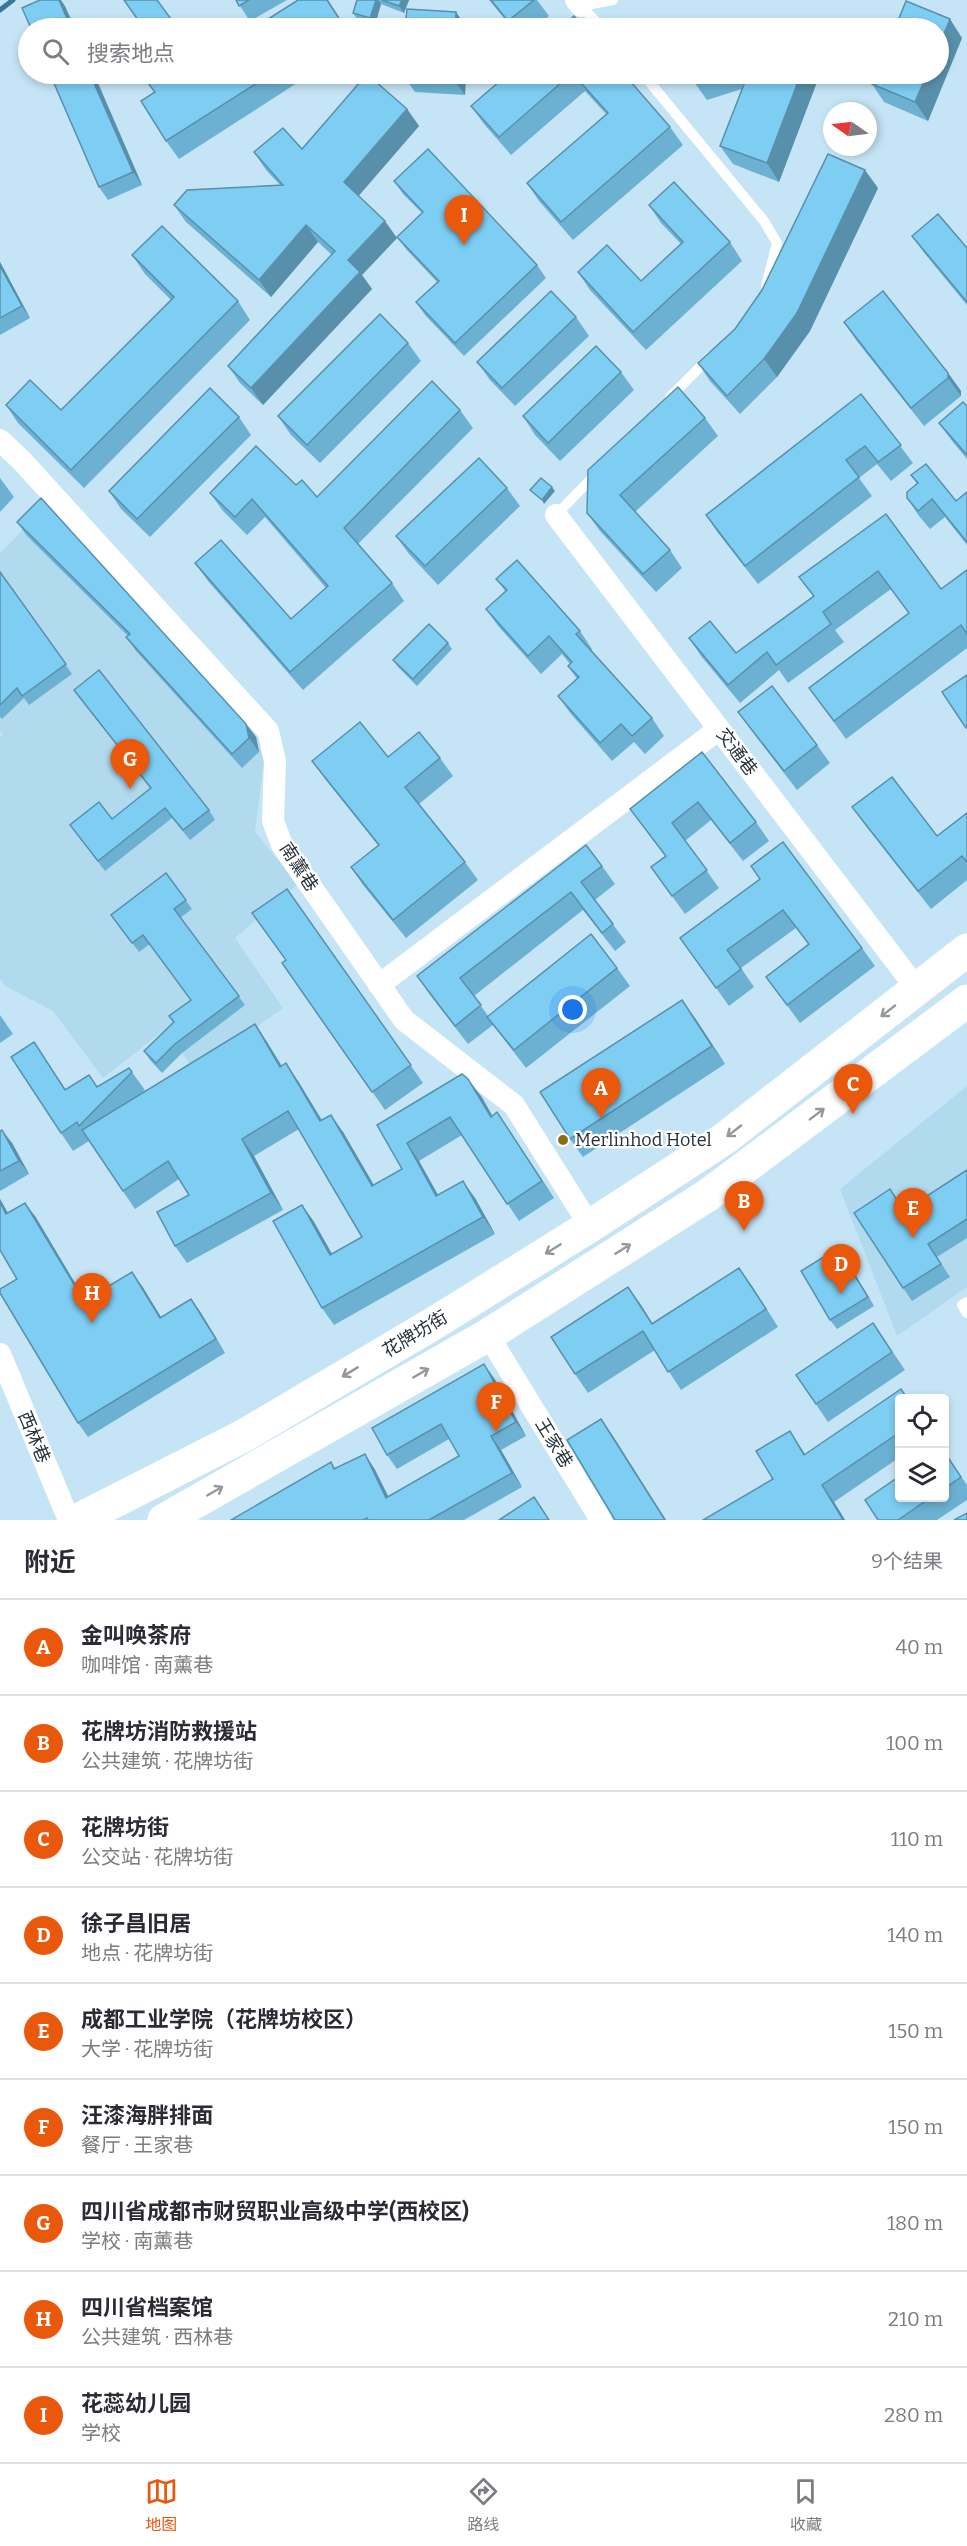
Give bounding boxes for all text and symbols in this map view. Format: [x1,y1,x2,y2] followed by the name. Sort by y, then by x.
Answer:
[18,18,949,84] search box
[39,35,72,68] icon: search
[87,40,175,67] text: 搜索地点
[823,102,877,156] north arrow
[444,196,484,245] pin: I
[712,724,762,780] street label: 交通巷
[110,740,150,789] pin: G
[275,838,323,896] street label: 南薰巷
[558,995,587,1024] your location
[880,1005,896,1018] one-way arrow
[834,1064,872,1114] pin: C
[582,1068,620,1118] pin: A
[809,1107,825,1120] one-way arrow
[726,1125,742,1138] one-way arrow
[575,1129,712,1151] place label: Merlinhod Hotel
[556,1133,570,1147] marker: Merlinhod Hotel
[724,1182,764,1231] pin: B
[894,1188,932,1238] pin: E
[545,1243,562,1255] one-way arrow
[614,1243,631,1255] one-way arrow
[822,1244,860,1294] pin: D
[72,1274,112,1323] pin: H
[378,1306,452,1362] street label: 花牌坊街
[342,1367,359,1379] one-way arrow
[412,1367,429,1379] one-way arrow
[476,1382,516,1432] pin: F
[895,1394,949,1502] map controls
[895,1394,949,1448] button: locate
[13,1408,55,1466] street label: 西林巷
[531,1414,577,1472] street label: 王家巷
[895,1448,949,1502] button: layers
[206,1485,223,1497] one-way arrow
[24,1547,76,1578] text: 附近
[871,1549,943,1573] text: 9个结果
[81,1622,191,1649] text: 金叫唤茶府
[36,1635,51,1659] text: A
[895,1635,943,1659] text: 40 m
[81,1653,213,1677] text: 咖啡馆 · 南薰巷
[81,1718,257,1745] text: 花牌坊消防救援站
[37,1731,50,1755] text: B
[886,1731,943,1755] text: 100 m
[81,1749,253,1773] text: 公共建筑 · 花牌坊街
[81,1814,169,1841] text: 花牌坊街
[37,1827,50,1851] text: C
[891,1827,943,1851] text: 110 m
[81,1845,233,1869] text: 公交站 · 花牌坊街
[81,1910,191,1937] text: 徐子昌旧居
[36,1923,51,1947] text: D
[887,1923,943,1947] text: 140 m
[81,1941,213,1965] text: 地点 · 花牌坊街
[81,2006,367,2033] text: 成都工业学院（花牌坊校区）
[37,2019,50,2043] text: E
[888,2019,943,2043] text: 150 m
[81,2037,213,2061] text: 大学 · 花牌坊街
[81,2102,213,2129] text: 汪漆海胖排面
[38,2115,49,2139] text: F
[888,2115,943,2139] text: 150 m
[81,2133,193,2157] text: 餐厅 · 王家巷
[81,2198,469,2225] text: 四川省成都市财贸职业高级中学(西校区)
[36,2211,51,2235] text: G
[887,2211,943,2235] text: 180 m
[81,2229,193,2253] text: 学校 · 南薰巷
[81,2294,213,2321] text: 四川省档案馆
[36,2307,51,2331] text: H
[888,2307,943,2331] text: 210 m
[81,2325,233,2349] text: 公共建筑 · 西林巷
[81,2390,191,2417] text: 花蕊幼儿园
[40,2403,47,2427] text: I
[884,2403,943,2427] text: 280 m
[81,2421,121,2445] text: 学校
[145,2475,178,2535] tab: 地图
[467,2475,500,2535] tab: 路线
[789,2475,822,2535] tab: 收藏

